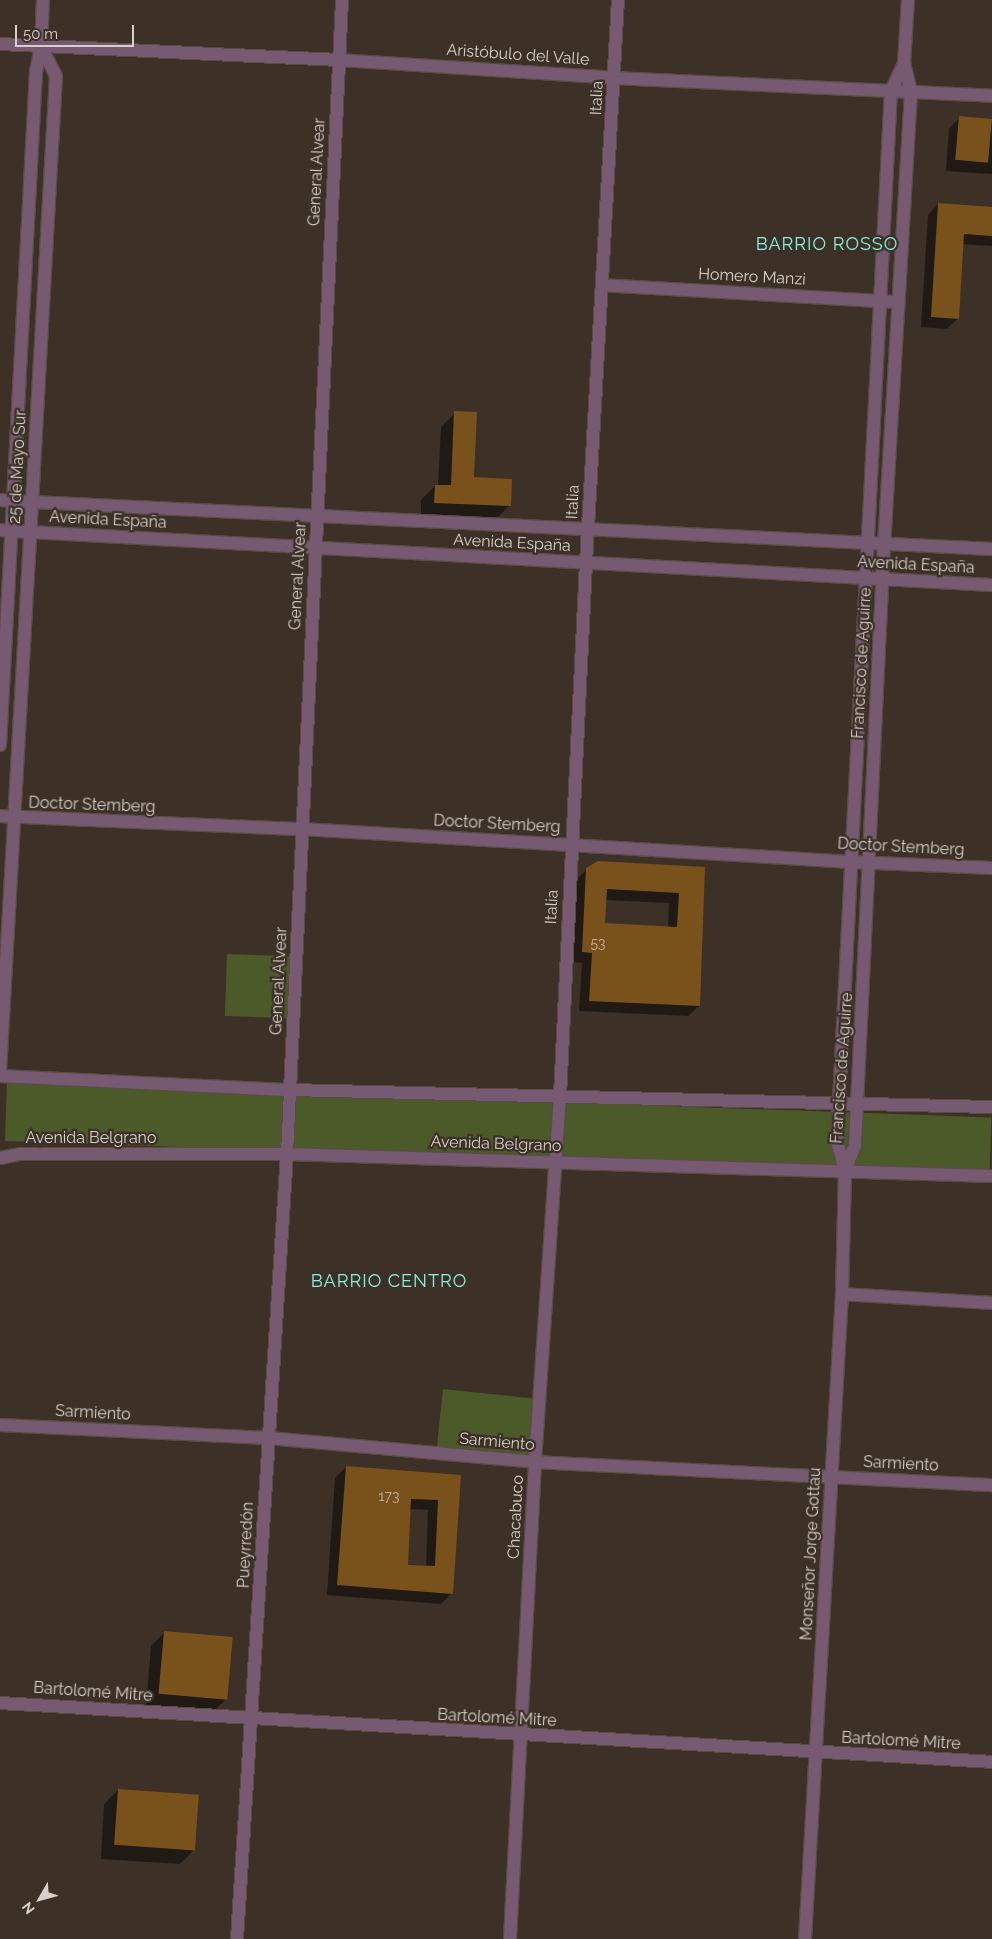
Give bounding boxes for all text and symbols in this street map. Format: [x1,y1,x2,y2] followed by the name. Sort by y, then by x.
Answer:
[18,15,136,47] scale bar
[23,25,58,43] text: 50 m
[445,40,591,70] street label: Aristóbulo del Valle
[587,80,607,116] street label: Italia
[305,117,329,227] street label: General Alvear
[754,233,900,255] district label: BARRIO ROSSO
[698,265,806,289] street label: Homero Manzi
[5,410,31,524] street label: 25 de Mayo Sur
[563,484,583,520] street label: Italia
[49,507,167,533] street label: Avenida España
[286,521,310,631] street label: General Alvear
[453,530,571,556] street label: Avenida España
[857,552,975,578] street label: Avenida España
[848,587,876,739] street label: Francisco de Aguirre
[28,793,156,817] street label: Doctor Stemberg
[433,811,561,837] street label: Doctor Stemberg
[837,834,965,860] street label: Doctor Stemberg
[542,889,562,925] street label: Italia
[267,926,291,1036] street label: General Alvear
[590,935,606,951] house number: 53
[827,992,857,1144] street label: Francisco de Aguirre
[26,1128,156,1148] street label: Avenida Belgrano
[430,1132,562,1156] street label: Avenida Belgrano
[309,1270,469,1292] district label: BARRIO CENTRO
[55,1401,131,1425] street label: Sarmiento
[458,1429,536,1455] street label: Sarmiento
[863,1452,939,1476] street label: Sarmiento
[797,1467,825,1641] street label: Monseñor Jorge Gottau
[504,1474,528,1560] street label: Chacabuco
[379,1488,399,1504] house number: 173
[234,1501,258,1589] street label: Pueyrredón
[33,1678,153,1706] street label: Bartolomé Mitre
[437,1705,557,1731] street label: Bartolomé Mitre
[841,1728,961,1754] street label: Bartolomé Mitre
[15,1874,65,1924] north arrow
[19,1899,38,1917] text: N

